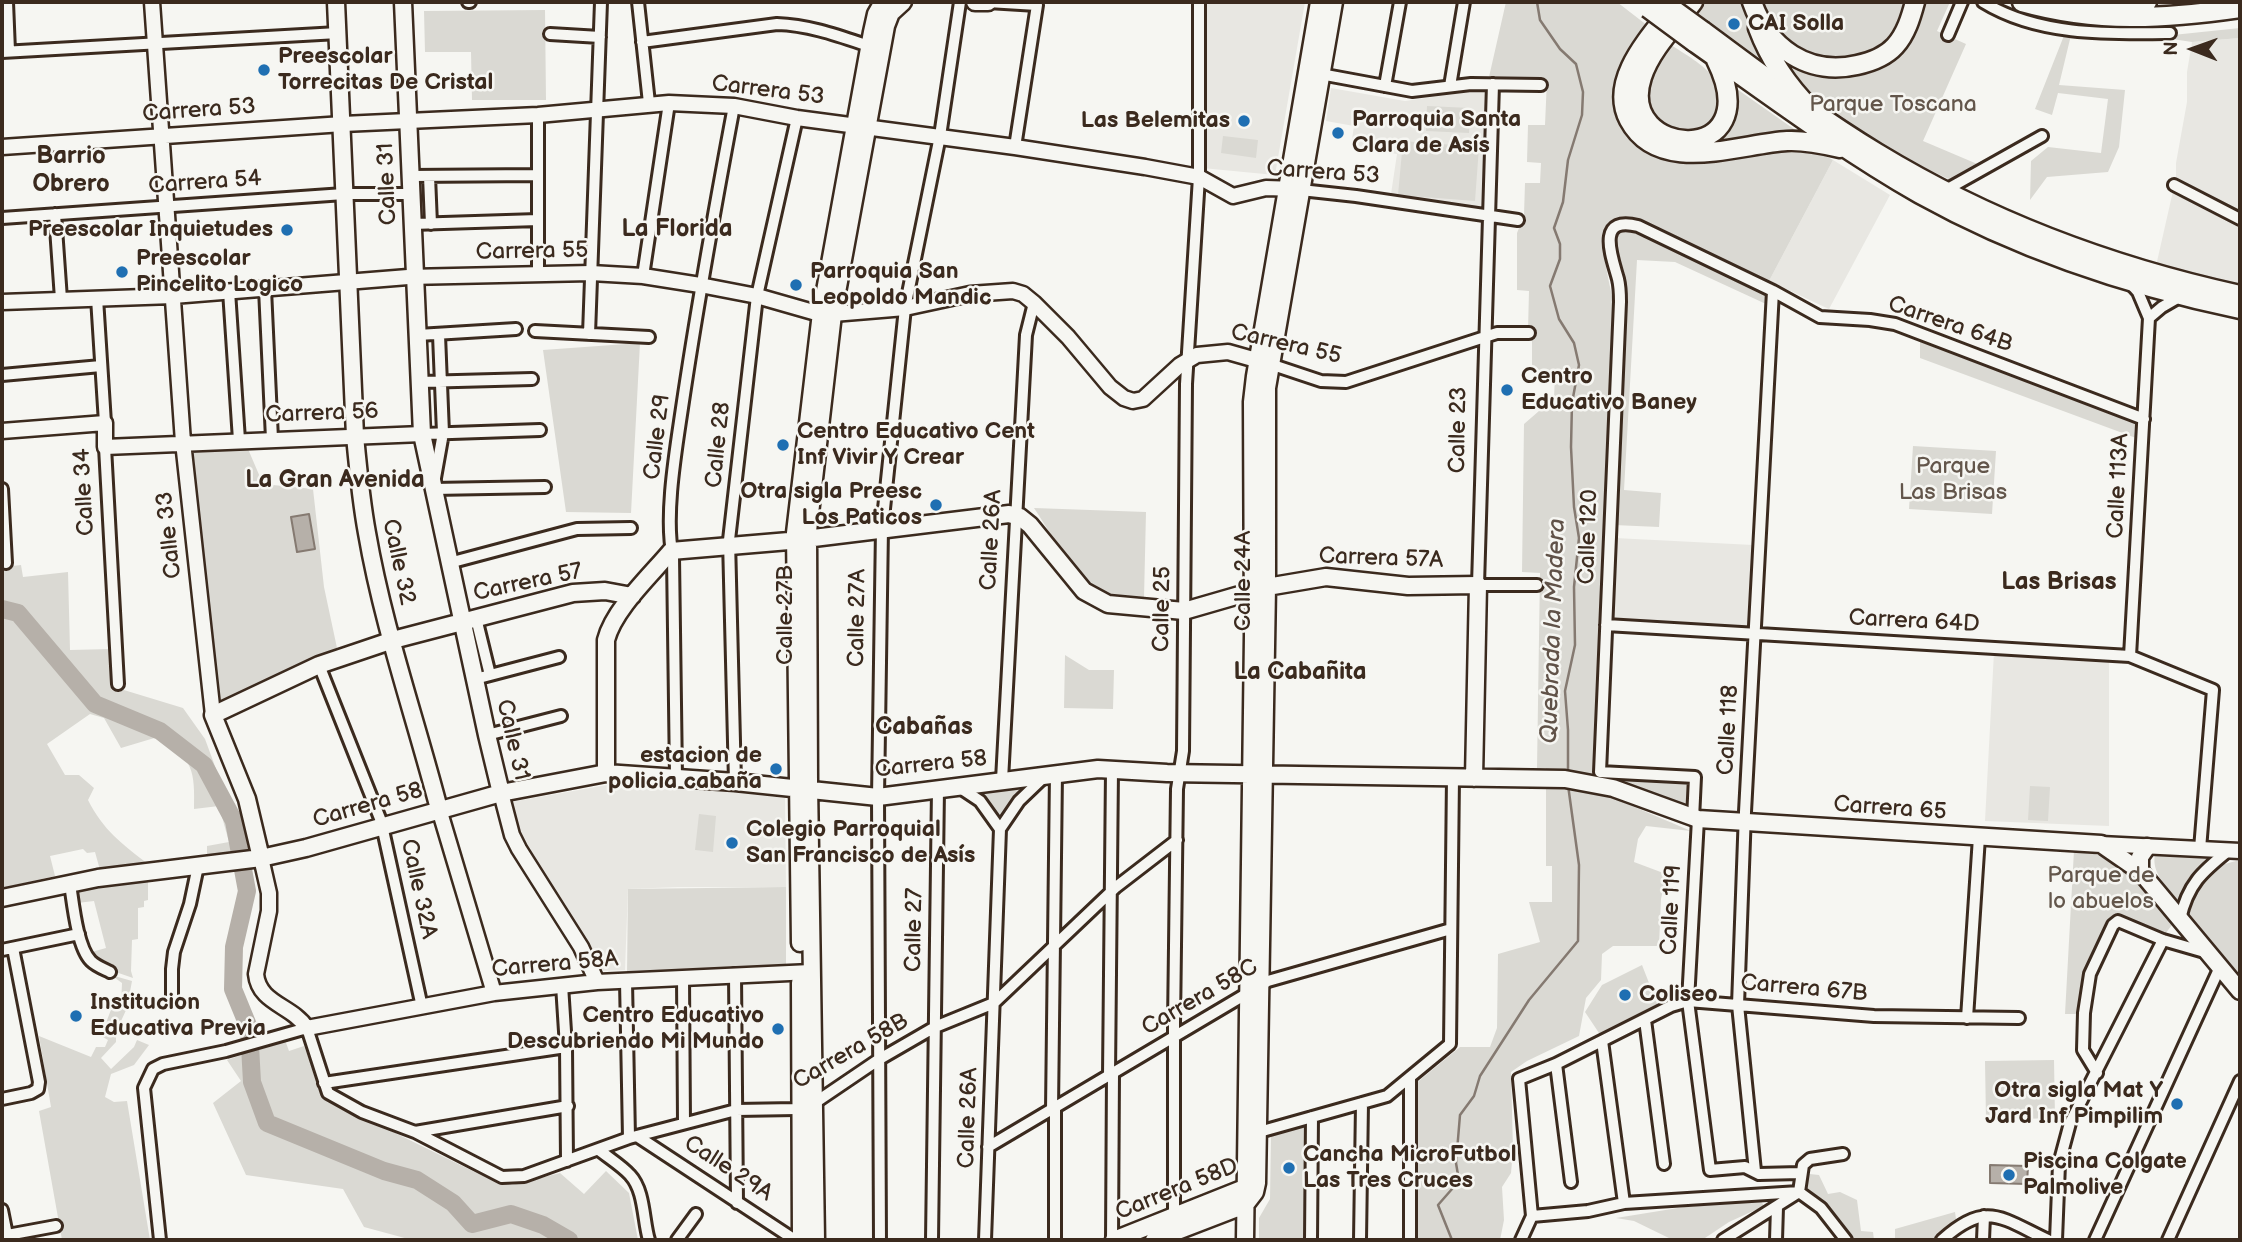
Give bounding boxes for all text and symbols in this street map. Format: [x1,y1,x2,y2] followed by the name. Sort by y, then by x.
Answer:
[1748,10,1844,38] place label: CAI Solla
[2158,14,2228,84] north arrow
[1726,16,1742,32] marker: CAI Solla
[2160,41,2183,56] text: N
[278,43,493,97] place label: Preescolar Torrecitas De Cristal
[256,62,272,78] marker: Preescolar Torrecitas De Cristal
[710,70,826,112] street label: Carrera 53
[1809,91,1977,119] park label: Parque Toscana
[141,93,257,129] street label: Carrera 53
[1352,106,1521,160] place label: Parroquia Santa Clara de Asís
[1081,107,1230,135] place label: Las Belemitas
[1236,113,1252,129] marker: Las Belemitas
[1330,125,1346,141] marker: Parroquia Santa Clara de Asís
[373,142,403,226] street label: Calle 31
[32,143,110,199] district label: Barrio Obrero
[1265,155,1381,191] street label: Carrera 53
[147,165,263,201] street label: Carrera 54
[28,216,273,244] place label: Preescolar Inquietudes
[621,216,733,244] district label: La Florida
[279,222,295,238] marker: Preescolar Inquietudes
[475,237,589,267] street label: Carrera 55
[136,245,303,299] place label: Preescolar Pincelito Logico
[810,258,992,312] place label: Parroquia San Leopoldo Mandic
[114,264,130,280] marker: Preescolar Pincelito Logico
[788,277,804,293] marker: Parroquia San Leopoldo Mandic
[1884,291,2016,359] street label: Carrera 64B
[1228,319,1344,371] street label: Carrera 55
[1521,363,1697,417] place label: Centro Educativo Baney
[1499,382,1515,398] marker: Centro Educativo Baney
[1444,386,1474,474] street label: Calle 23
[639,393,677,481] street label: Calle 29
[265,398,379,430] street label: Carrera 56
[701,401,737,489] street label: Calle 28
[797,418,1035,472] place label: Centro Educativo Cent Inf Vivir Y Crear
[2102,433,2136,539] street label: Calle 113A
[775,437,791,453] marker: Centro Educativo Cent Inf Vivir Y Crear
[69,448,101,536] street label: Calle 34
[1899,453,2007,507] park label: Parque Las Brisas
[245,467,425,495] district label: La Gran Avenida
[740,478,922,532] place label: Otra sigla Preesc Los Paticos
[976,489,1008,591] street label: Calle 26A
[1574,489,1604,585] street label: Calle 120
[152,490,188,580] street label: Calle 33
[928,497,944,513] marker: Otra sigla Preesc Los Paticos
[375,517,421,607] street label: Calle 32
[1536,518,1572,744] water label: Quebrada la Madera
[1230,531,1258,631] street label: Calle 24A
[1318,543,1444,575] street label: Carrera 57A
[471,558,585,608] street label: Carrera 57
[772,565,800,665] street label: Calle 27B
[1148,566,1178,652] street label: Calle 25
[843,569,873,667] street label: Calle 27A
[2001,569,2117,597] district label: Las Brisas
[1848,605,1980,639] street label: Carrera 64D
[1233,659,1367,687] district label: La Cabañita
[1713,684,1745,776] street label: Calle 118
[489,697,535,783] street label: Calle 31
[875,714,973,742] district label: Cabañas
[608,742,762,796] place label: estacion de policia cabaña
[873,745,989,785] street label: Carrera 58
[768,761,784,777] marker: estacion de policia cabaña
[310,777,426,835] street label: Carrera 58
[1832,791,1948,827] street label: Carrera 65
[746,816,975,870] place label: Colegio Parroquial San Francisco de Asís
[724,835,740,851] marker: Colegio Parroquial San Francisco de Asís
[394,837,442,941] street label: Calle 32A
[2047,862,2155,916] park label: Parque de lo abuelos
[1656,864,1688,956] street label: Calle 119
[900,888,930,972] street label: Calle 27
[491,946,619,984] street label: Carrera 58A
[1137,954,1263,1042] street label: Carrera 58C
[1739,970,1869,1008] street label: Carrera 67B
[1639,981,1717,1009] place label: Coliseo
[1617,987,1633,1003] marker: Coliseo
[90,989,266,1043] place label: Institucion Educativa Previa
[507,1002,764,1056] place label: Centro Educativo Descubriendo Mi Mundo
[68,1008,84,1024] marker: Institucion Educativa Previa
[788,1008,914,1096] street label: Carrera 58B
[770,1021,786,1037] marker: Centro Educativo Descubriendo Mi Mundo
[953,1067,985,1169] street label: Calle 26A
[1985,1077,2163,1131] place label: Otra sigla Mat Y Jard Inf Pimpilim
[2169,1096,2185,1112] marker: Otra sigla Mat Y Jard Inf Pimpilim
[678,1130,778,1208] street label: Calle 29A
[1303,1141,1517,1195] place label: Cancha MicroFutbol Las Tres Cruces
[2023,1148,2187,1202] place label: Piscina Colgate Palmolive
[1112,1153,1242,1227] street label: Carrera 58D
[1281,1160,1297,1176] marker: Cancha MicroFutbol Las Tres Cruces
[2001,1167,2017,1183] marker: Piscina Colgate Palmolive

